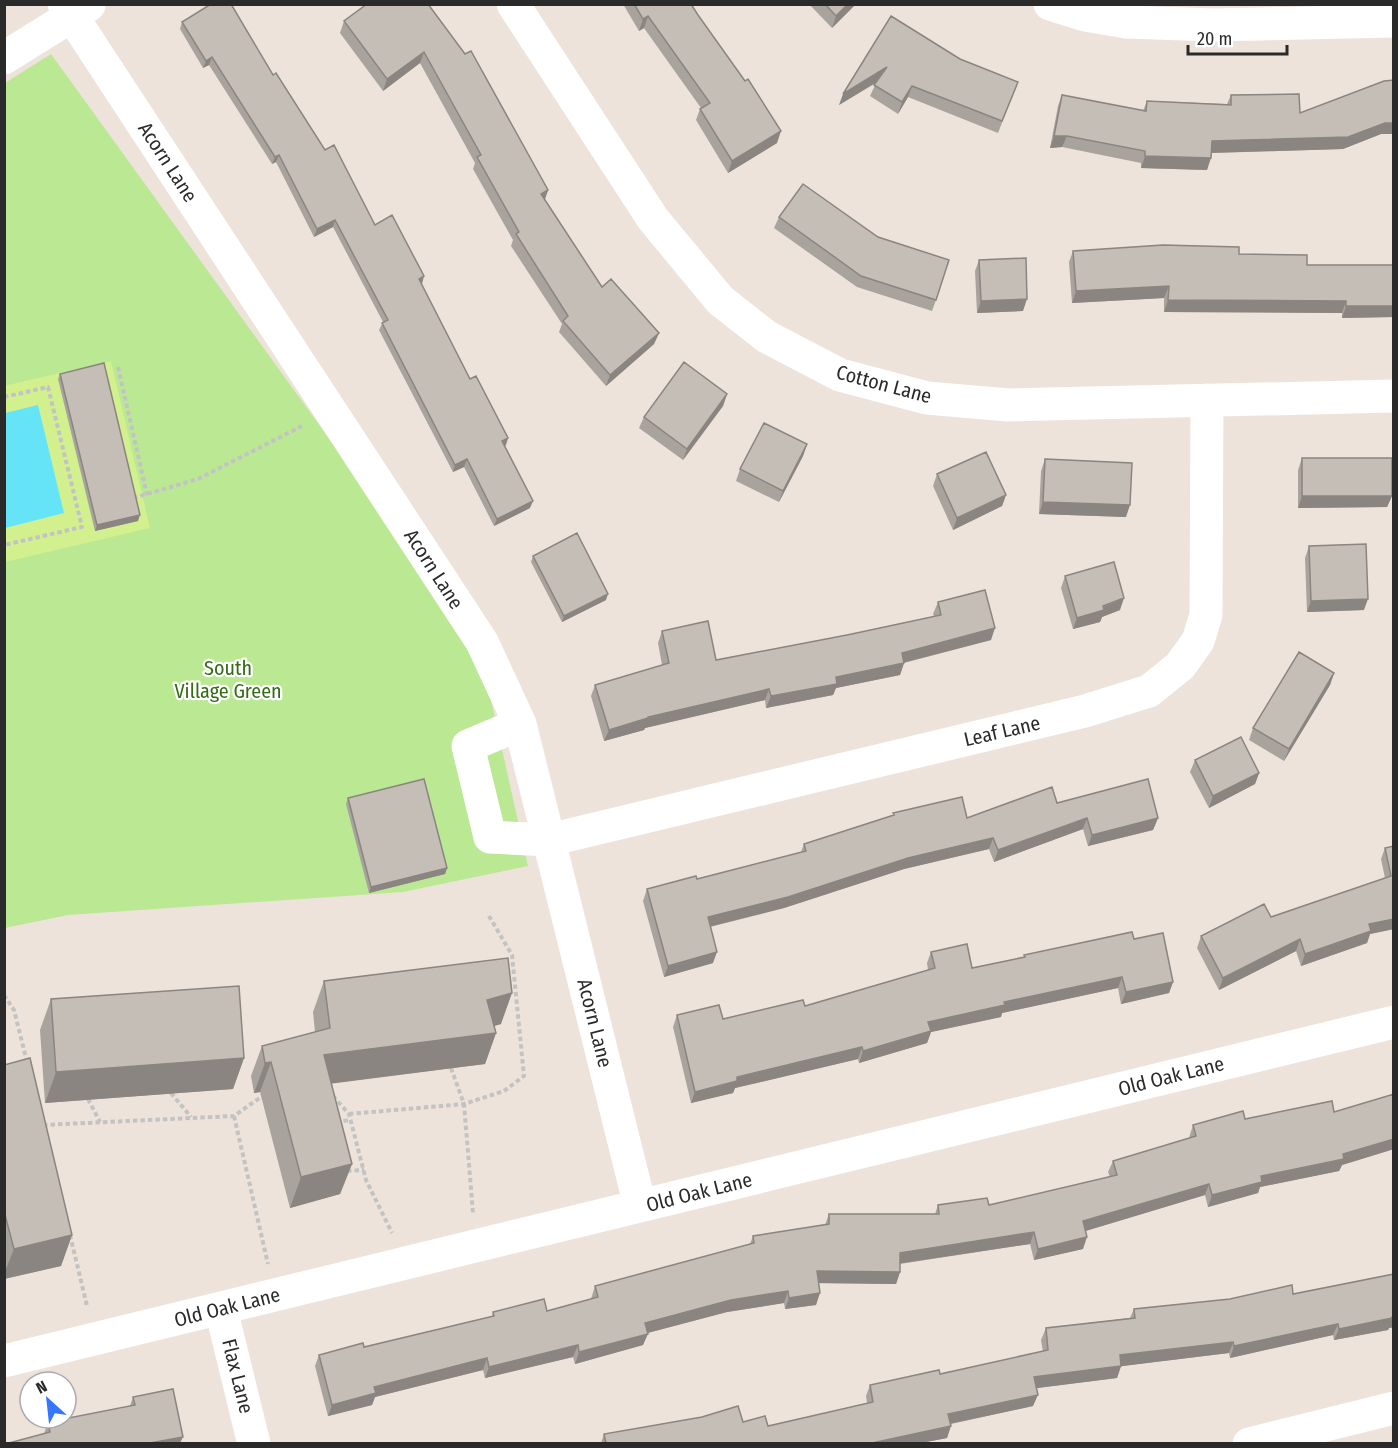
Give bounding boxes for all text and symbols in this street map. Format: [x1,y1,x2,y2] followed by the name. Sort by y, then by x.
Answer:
[1188,18,1287,56] scale bar
[1197,28,1232,50] text: 20 m
[133,118,203,206] street label: Acorn Lane
[834,360,934,408] street label: Cotton Lane
[399,525,469,613] street label: Acorn Lane
[174,656,282,703] park label: South Village Green
[961,711,1043,751] street label: Leaf Lane
[572,976,618,1070] street label: Acorn Lane
[1116,1051,1226,1101] street label: Old Oak Lane
[644,1167,754,1217] street label: Old Oak Lane
[172,1282,282,1332] street label: Old Oak Lane
[217,1336,259,1416] street label: Flax Lane
[18,1370,78,1430] north arrow
[33,1376,50,1398] text: N

